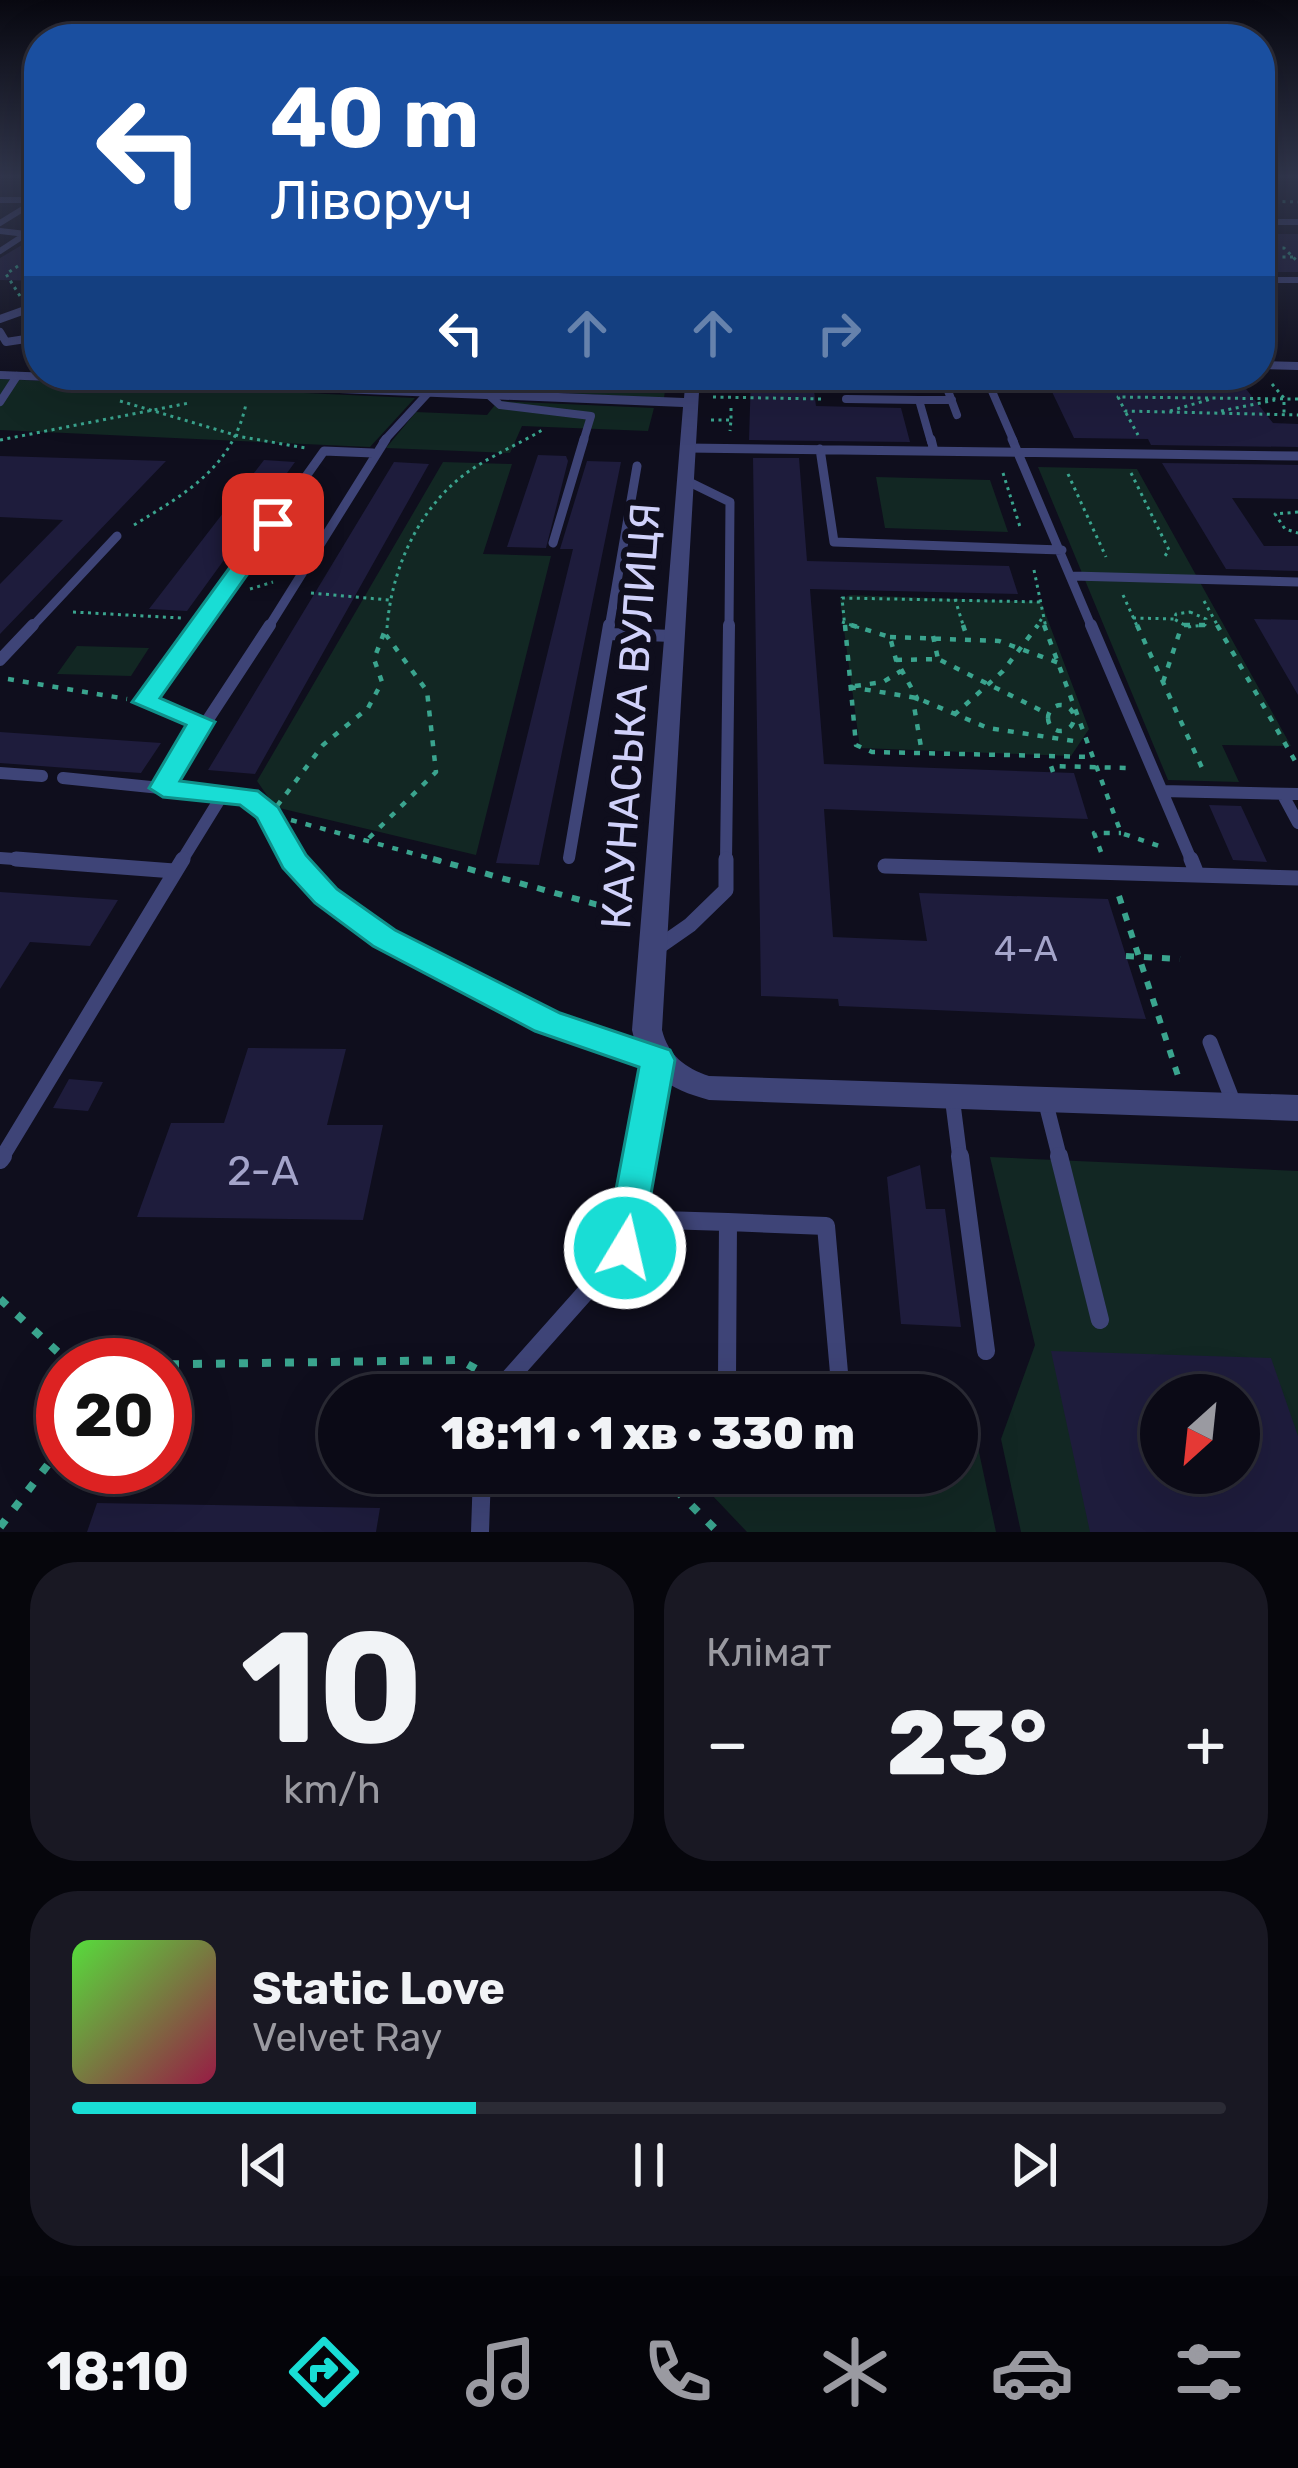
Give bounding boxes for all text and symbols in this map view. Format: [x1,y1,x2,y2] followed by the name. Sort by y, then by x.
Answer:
[270,68,479,168] text: 40 m
[72,72,228,228] icon: left
[270,169,473,233] text: Ліворуч
[428,300,494,366] icon: left
[554,300,620,366] icon: ahead
[680,300,746,366] icon: ahead
[806,300,872,366] icon: right
[222,473,324,575] pin
[240,491,306,557] icon: arrive
[591,501,671,931] street label: КАУНАСЬКА ВУЛИЦЯ
[994,927,1058,970] house number: 4-А
[227,1146,299,1196] house number: 2-А
[562,1185,688,1311] position arrow
[36,1338,192,1494] speed limit sign: 20
[1140,1374,1260,1494] north arrow
[1140,1374,1260,1494] map controls
[441,1407,855,1460] text: 18:11 · 1 хв · 330 m
[240,1596,424,1781] text: 10
[706,1630,831,1676] text: Клімат
[887,1690,1047,1797] text: 23°
[706,1704,749,1783] text: −
[1185,1704,1226,1783] text: +
[283,1767,381,1813] text: km/h
[252,1962,505,2015] text: Static Love
[252,2015,442,2061] text: Velvet Ray
[231,2132,297,2198] icon: previous
[616,2132,682,2198] icon: pause
[1001,2132,1067,2198] icon: next
[282,2330,366,2414] icon: directions
[459,2330,543,2414] icon: music
[636,2330,720,2414] icon: phone
[813,2330,897,2414] icon: climate
[990,2330,1074,2414] icon: car
[1167,2330,1251,2414] icon: filters
[47,2340,189,2404] text: 18:10

